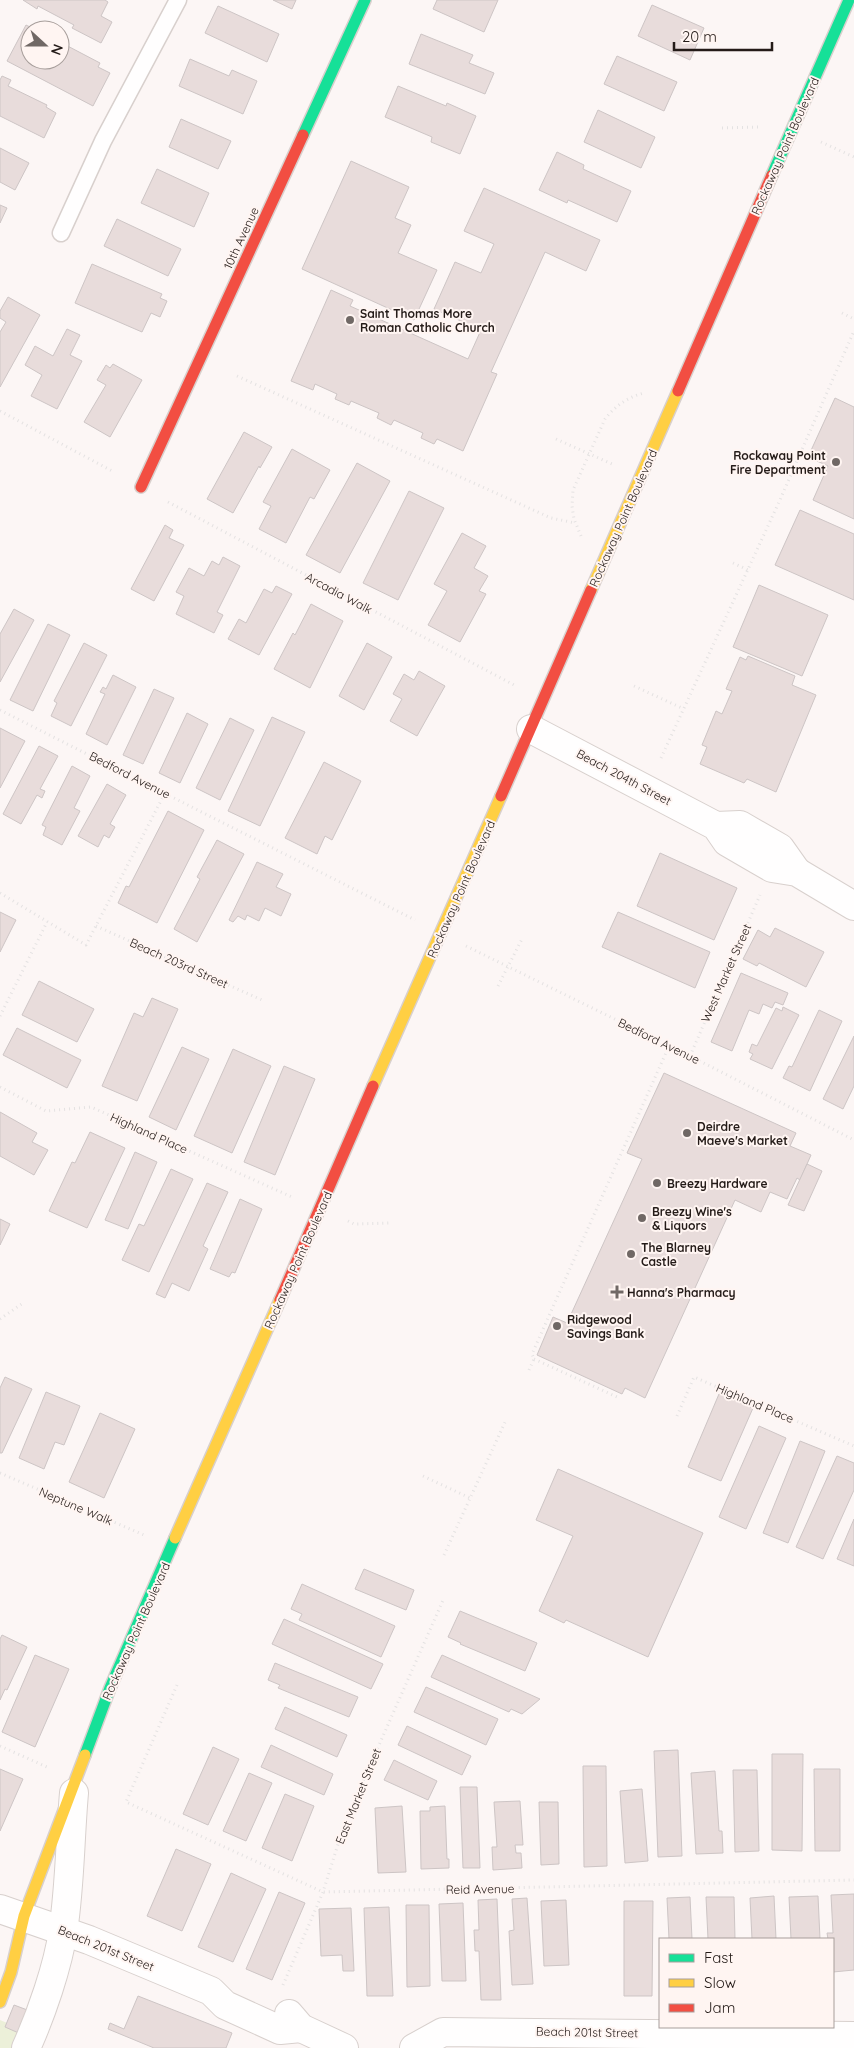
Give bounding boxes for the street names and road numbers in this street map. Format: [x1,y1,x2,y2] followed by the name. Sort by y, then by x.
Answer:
[748,75,822,217] street label: Rockaway Point Boulevard
[220,204,262,271] street label: 10th Avenue
[586,447,660,589] street label: Rockaway Point Boulevard
[303,569,375,617] street label: Arcadia Walk
[574,746,674,808] street label: Beach 204th Street
[87,748,173,802] street label: Bedford Avenue
[424,818,498,960] street label: Rockaway Point Boulevard
[698,922,754,1024] street label: West Market Street
[128,935,230,991] street label: Beach 203rd Street
[616,1015,702,1067] street label: Bedford Avenue
[108,1109,190,1157] street label: Highland Place
[261,1189,335,1331] street label: Rockaway Point Boulevard
[714,1380,796,1426] street label: Highland Place
[37,1484,115,1528] street label: Neptune Walk
[99,1560,173,1702] street label: Rockaway Point Boulevard
[332,1746,384,1846] street label: East Market Street
[445,1881,515,1897] street label: Reid Avenue
[56,1922,156,1974] street label: Beach 201st Street
[536,2024,638,2040] street label: Beach 201st Street

